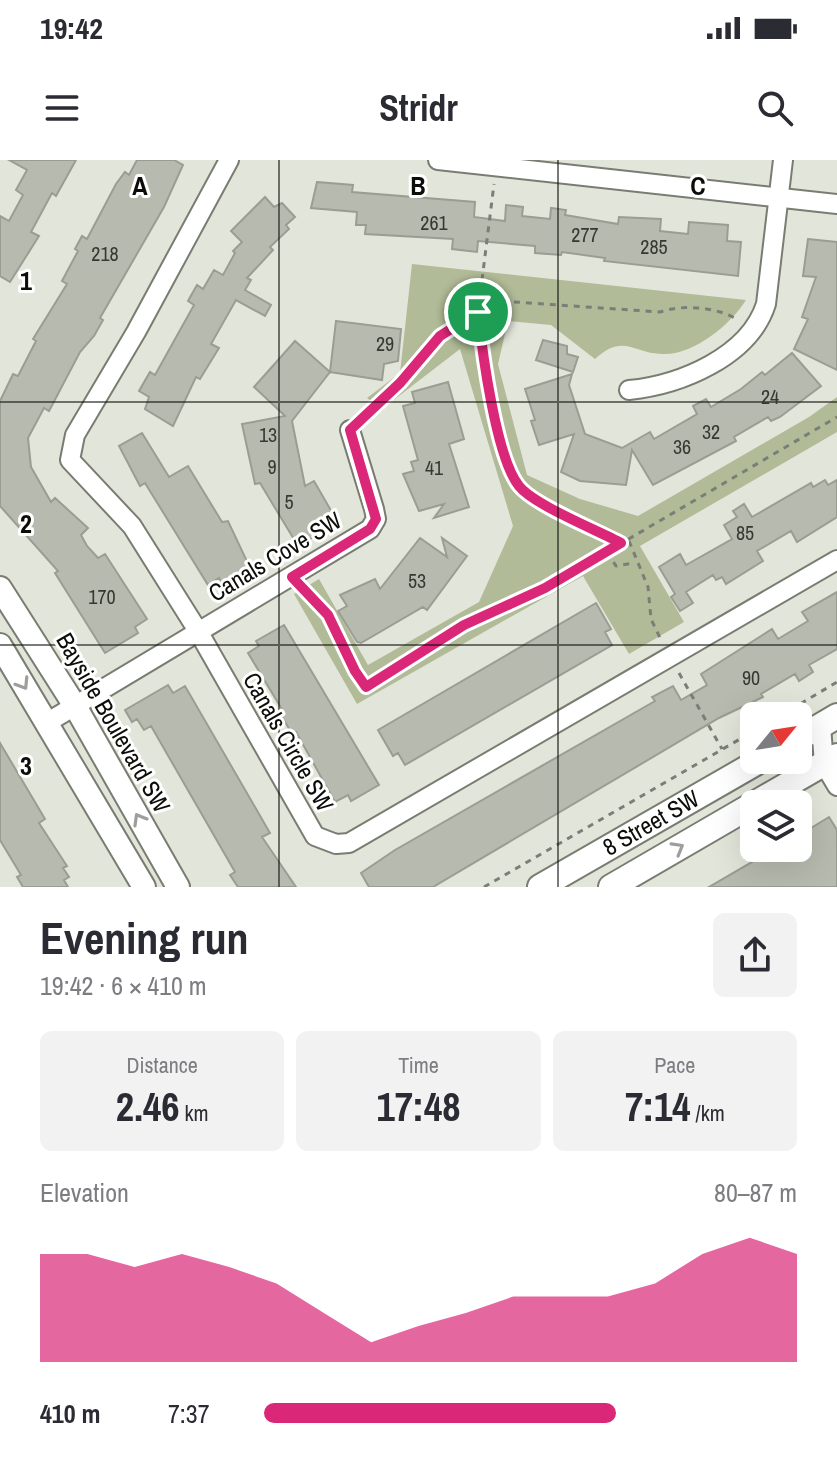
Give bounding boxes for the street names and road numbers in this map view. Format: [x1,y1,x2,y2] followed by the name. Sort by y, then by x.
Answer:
[202,504,347,608] street label: Canals Cove SW
[49,627,179,818] street label: Bayside Boulevard SW
[236,666,342,817] street label: Canals Circle SW
[596,782,705,863] street label: 8 Street SW

